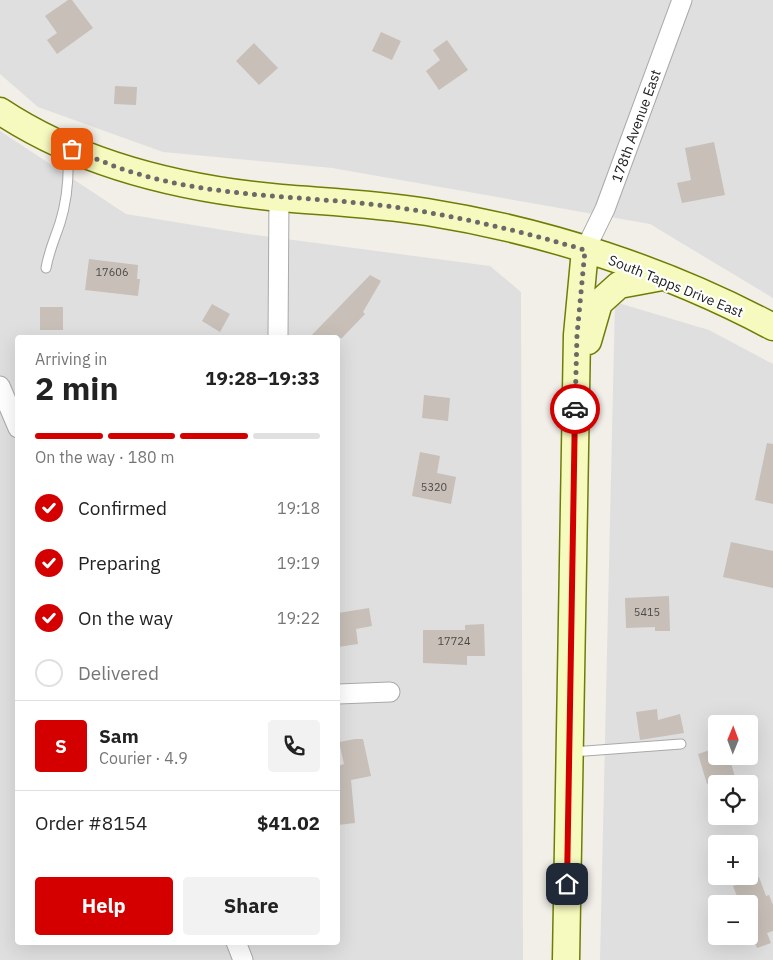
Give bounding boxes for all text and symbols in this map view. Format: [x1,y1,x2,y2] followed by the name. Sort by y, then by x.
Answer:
[607,67,665,185] street label: 178th Avenue East
[51,128,93,170] pin
[58,135,86,163] icon: bag
[606,251,746,321] street label: South Tapps Drive East
[96,265,129,279] house number: 17606
[35,349,107,369] text: Arriving in
[205,366,320,390] text: 19:28–19:33
[35,367,119,409] text: 2 min
[550,384,600,434] courier
[561,395,589,423] icon: car
[35,447,174,467] text: On the way · 180 m
[421,480,447,494] house number: 5320
[35,494,63,522] icon: check
[78,496,167,520] text: Confirmed
[277,498,320,518] text: 19:18
[35,549,63,577] icon: check
[78,551,160,575] text: Preparing
[277,553,320,573] text: 19:19
[35,604,63,632] icon: check
[634,605,660,619] house number: 5415
[78,606,173,630] text: On the way
[277,608,320,628] text: 19:22
[438,634,471,648] house number: 17724
[78,661,159,685] text: Delivered
[708,715,758,765] north arrow
[708,715,758,945] map controls
[268,720,320,772] button: phone
[99,724,139,748] text: Sam
[55,734,67,758] text: S
[99,748,188,768] text: Courier · 4.9
[708,775,758,825] button: locate
[35,811,147,835] text: Order #8154
[257,811,320,835] text: $41.02
[708,835,758,885] button: +
[546,863,588,905] pin
[553,870,581,898] icon: home
[35,877,173,935] button: Help
[183,877,320,935] button: Share
[708,895,758,945] button: −

